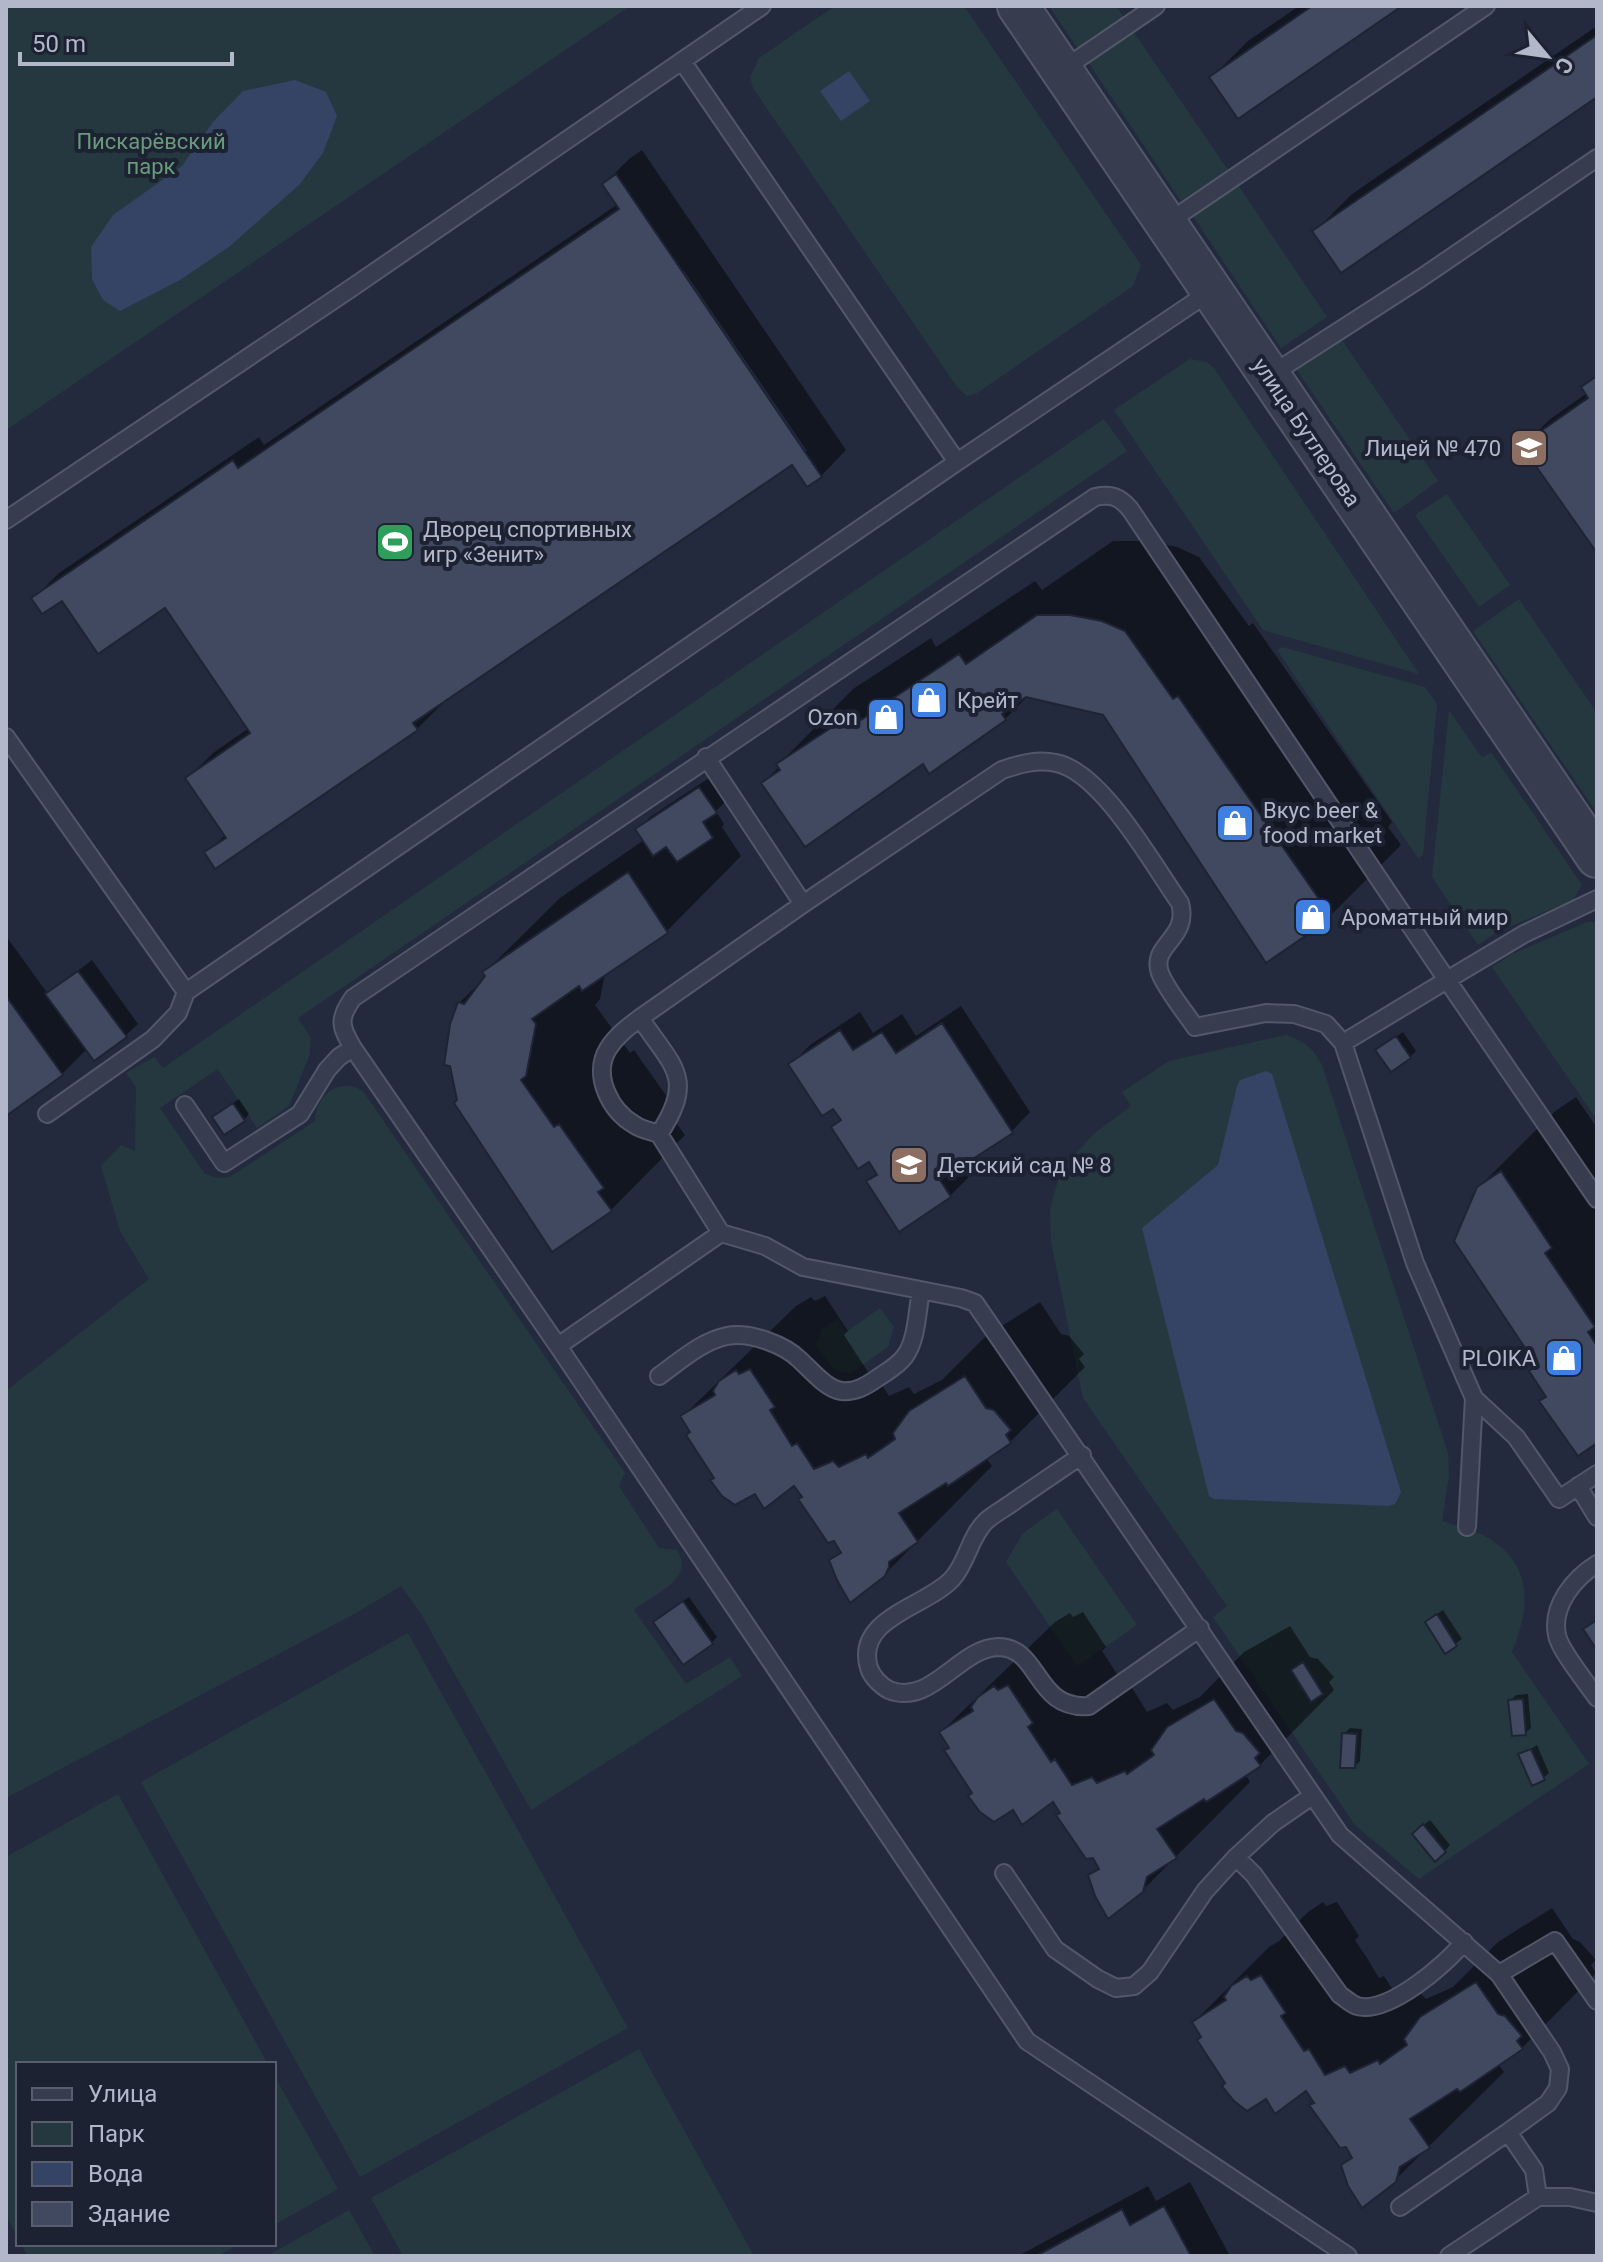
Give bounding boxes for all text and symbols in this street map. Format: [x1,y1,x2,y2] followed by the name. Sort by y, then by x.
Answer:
[20,16,232,66] scale bar
[1507,16,1587,96] north arrow
[32,30,86,58] text: 50 m
[1550,53,1578,78] text: С
[76,129,226,179] park label: Пискарёвский парк
[1248,353,1366,511] street label: улица Бутлерова
[1508,427,1550,469] school or university icon: Лицей № 470
[1365,436,1501,461] place label: Лицей № 470
[423,517,632,567] place label: Дворец спортивных игр «Зенит»
[374,521,416,563] sports icon: Дворец спортивных игр «Зенит»
[908,679,950,721] shop icon: Крейт
[957,688,1019,713] place label: Крейт
[865,696,907,738] shop icon: Ozon
[807,705,858,730] place label: Ozon
[1263,798,1382,848] place label: Вкус beer & food market
[1214,802,1256,844] shop icon: Вкус beer & food market
[1292,896,1334,938] shop icon: Ароматный мир
[1341,905,1508,930] place label: Ароматный мир
[888,1144,930,1186] school or university icon: Детский сад № 8
[937,1153,1112,1178] place label: Детский сад № 8
[1543,1337,1585,1379] shop icon: PLOIKA
[1462,1346,1537,1371] place label: PLOIKA
[16,2062,276,2246] legend
[88,2080,157,2108] text: Улица
[88,2120,145,2148] text: Парк
[88,2160,143,2188] text: Вода
[88,2200,170,2228] text: Здание

